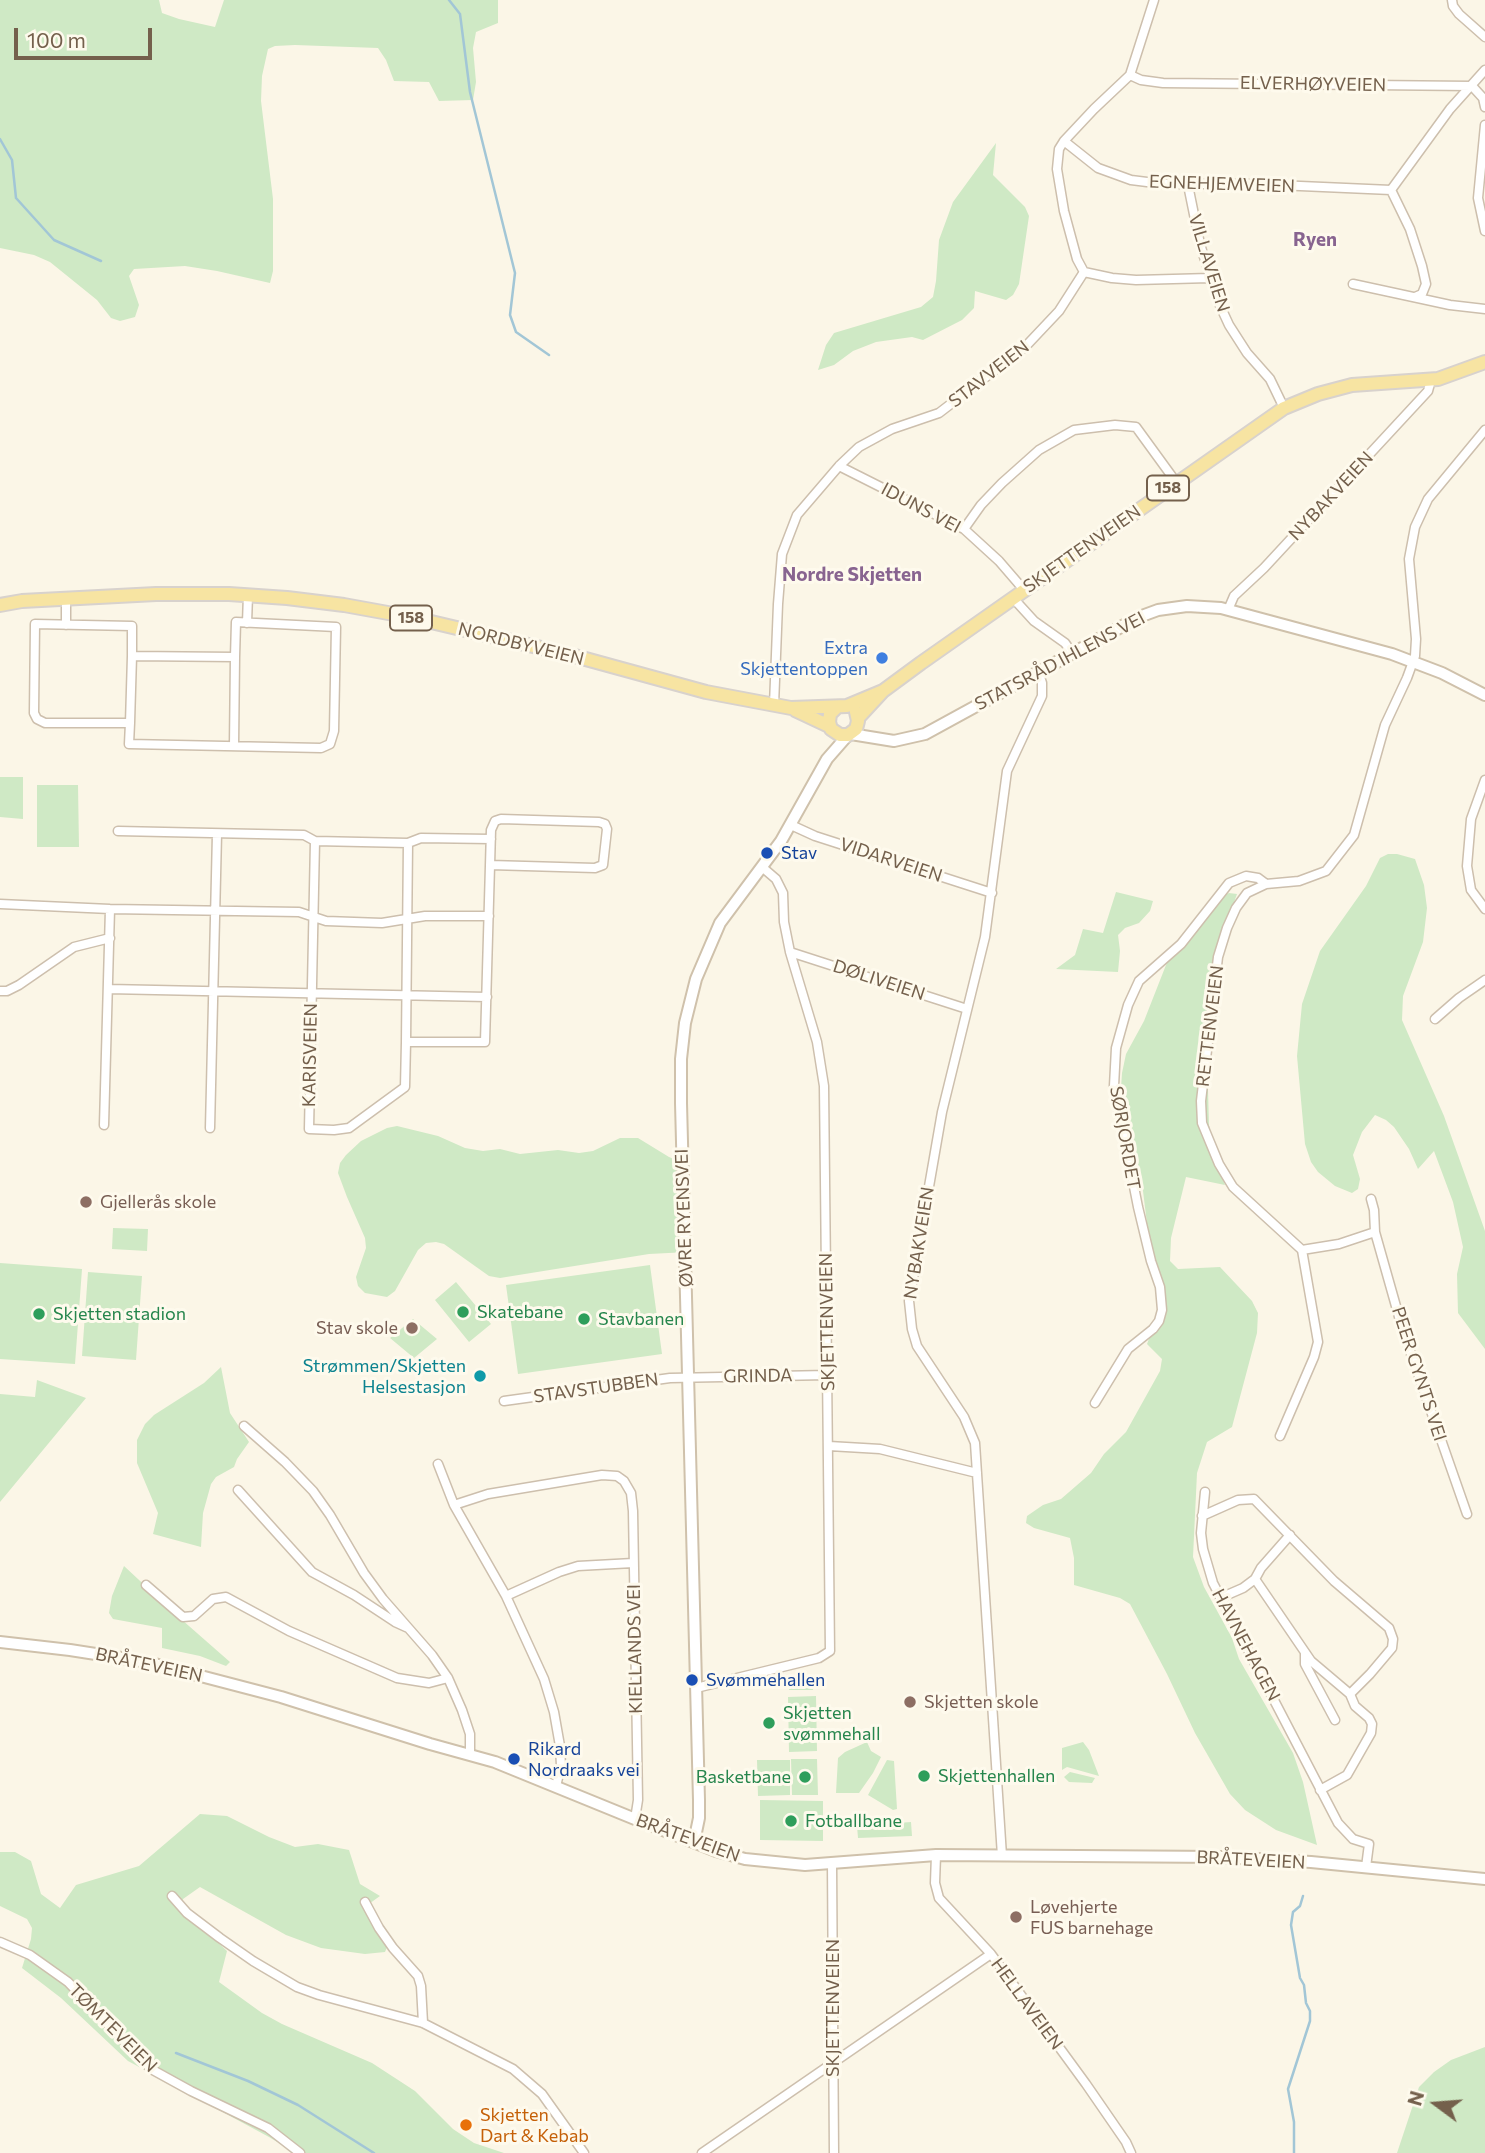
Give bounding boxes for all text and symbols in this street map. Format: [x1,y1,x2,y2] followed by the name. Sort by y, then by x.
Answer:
[18,14,156,58] scale bar
[27,27,86,52] text: 100 m
[1240,72,1386,96] street label: ELVERHØYVEIEN
[1148,171,1296,197] street label: EGNEHJEMVEIEN
[1184,211,1234,315] street label: VILLAVEIEN
[1293,229,1337,251] district label: Ryen
[944,336,1034,412] street label: STAVVEIEN
[1284,447,1378,545] street label: NYBAKVEIEN
[1147,475,1189,500] road number: 158
[877,478,965,538] street label: IDUNS VEI
[1019,501,1145,597] street label: SKJETTENVEIEN
[782,564,922,586] district label: Nordre Skjetten
[390,606,432,631] road number: 158
[971,607,1149,715] street label: STATSRÅD IHLENS VEI
[456,618,586,670] street label: NORDBYVEIEN
[740,637,868,680] place label: Extra Skjettentoppen
[874,650,890,666] marker: Extra Skjettentoppen
[837,833,945,887] street label: VIDARVEIEN
[781,842,817,864] place label: Stav
[759,845,775,861] marker: Stav
[830,955,928,1005] street label: DØLIVEIEN
[1192,964,1228,1088] street label: RETTENVEIEN
[298,1003,322,1107] street label: KARISVEIEN
[1105,1085,1145,1191] street label: SØRJORDET
[671,1148,697,1288] street label: ØVRE RYENSVEI
[899,1185,939,1301] street label: NYBAKVEIEN
[100,1191,216,1213] place label: Gjellerås skole
[78,1194,94,1210] marker: Gjellerås skole
[815,1253,839,1391] street label: SKJETTENVEIEN
[477,1301,563,1323] place label: Skatebane
[53,1303,186,1325] place label: Skjetten stadion
[455,1304,471,1320] marker: Skatebane
[1387,1304,1451,1444] street label: PEER GYNTS VEI
[31,1306,47,1322] marker: Skjetten stadion
[598,1308,684,1330] place label: Stavbanen
[576,1311,592,1327] marker: Stavbanen
[316,1317,398,1339] place label: Stav skole
[404,1320,420,1336] marker: Stav skole
[303,1355,466,1398] place label: Strømmen/Skjetten Helsestasjon
[723,1365,793,1387] street label: GRINDA
[472,1368,488,1384] marker: Strømmen/Skjetten Helsestasjon
[532,1369,660,1407] street label: STAVSTUBBEN
[623,1584,647,1714] street label: KIELLANDS VEI
[1207,1585,1285,1705] street label: HAVNEHAGEN
[93,1643,205,1687] street label: BRÅTEVEIEN
[706,1669,825,1691] place label: Svømmehallen
[684,1672,700,1688] marker: Svømmehallen
[924,1691,1039,1713] place label: Skjetten skole
[902,1694,918,1710] marker: Skjetten skole
[783,1702,880,1744] place label: Skjetten svømmehall
[761,1715,777,1731] marker: Skjetten svømmehall
[528,1738,640,1780] place label: Rikard Nordraaks vei
[506,1751,522,1767] marker: Rikard Nordraaks vei
[938,1765,1055,1787] place label: Skjettenhallen
[696,1766,791,1788] place label: Basketbane
[916,1768,932,1784] marker: Skjettenhallen
[797,1769,813,1785] marker: Basketbane
[633,1809,743,1867] street label: BRÅTEVEIEN
[805,1810,902,1832] place label: Fotballbane
[783,1813,799,1829] marker: Fotballbane
[1196,1846,1306,1874] street label: BRÅTEVEIEN
[1030,1896,1153,1938] place label: Løvehjerte FUS barnehage
[1008,1909,1024,1925] marker: Løvehjerte FUS barnehage
[822,1939,844,2077] street label: SKJETTENVEIEN
[986,1954,1068,2054] street label: HELLAVEIEN
[64,1979,162,2077] street label: TØMTEVEIEN
[1401,2069,1471,2139] north arrow
[1402,2088,1428,2108] text: N
[480,2104,589,2146] place label: Skjetten Dart & Kebab
[458,2117,474,2133] marker: Skjetten Dart & Kebab

